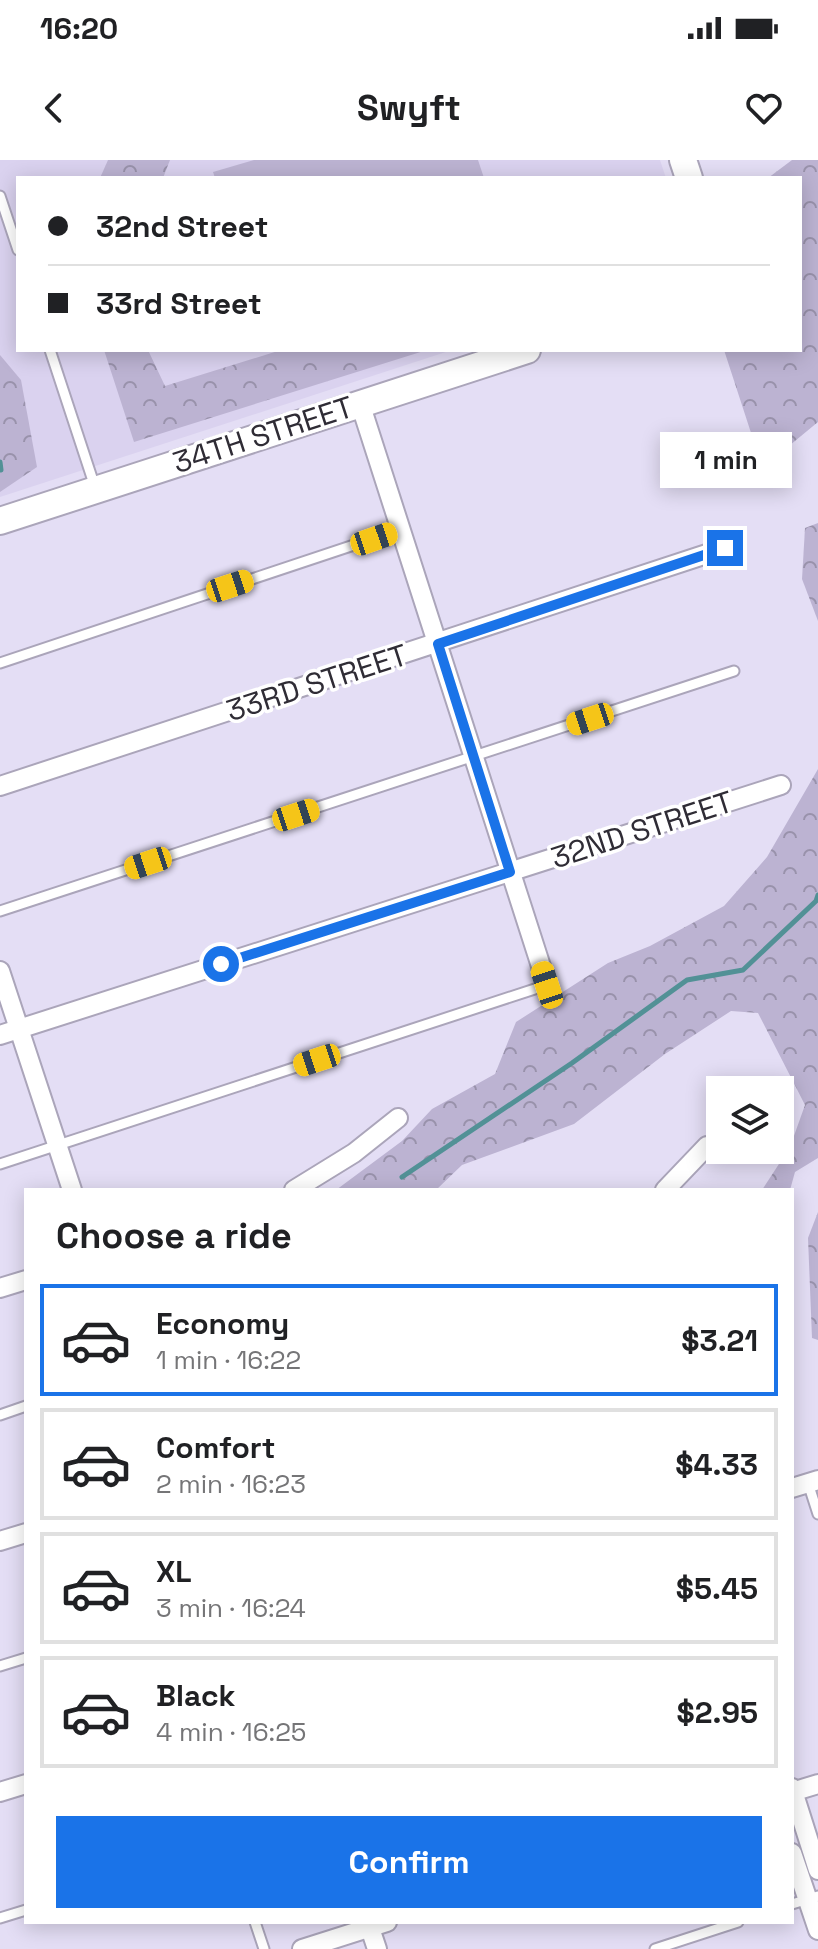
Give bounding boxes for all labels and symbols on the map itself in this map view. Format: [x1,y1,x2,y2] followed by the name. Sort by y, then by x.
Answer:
[168,387,358,482] street label: 34TH STREET
[659,432,791,488] callout: 1 min
[347,520,401,558] car
[707,530,743,566] route end
[203,567,257,605] car
[221,635,412,730] street label: 33RD STREET
[563,700,617,738] car
[546,782,738,877] street label: 32ND STREET
[269,796,323,834] car
[121,844,175,882] car
[203,946,239,982] route start
[528,958,566,1012] car
[290,1041,344,1079] car

